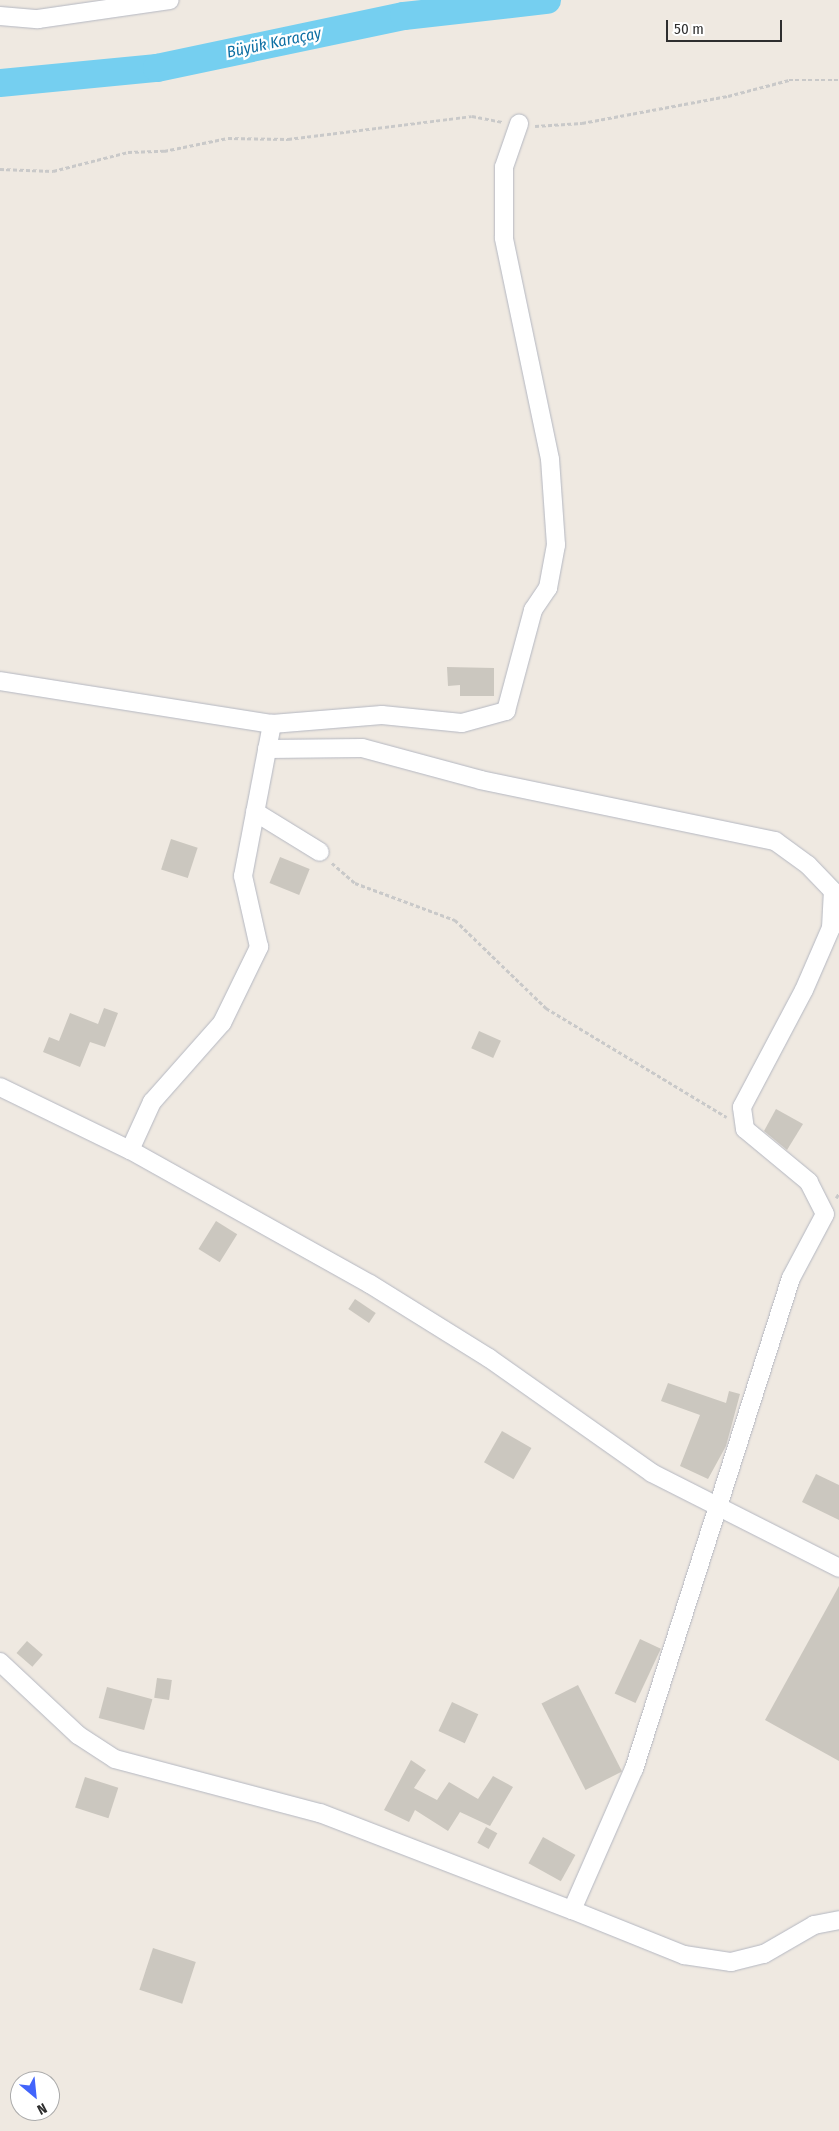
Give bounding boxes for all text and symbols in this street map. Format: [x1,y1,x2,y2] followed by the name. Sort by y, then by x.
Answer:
[669,10,785,42] scale bar
[674,20,704,38] text: 50 m
[225,24,323,62] water label: Büyük Karaçay
[10,2071,60,2121] north arrow
[34,2099,50,2118] text: N

